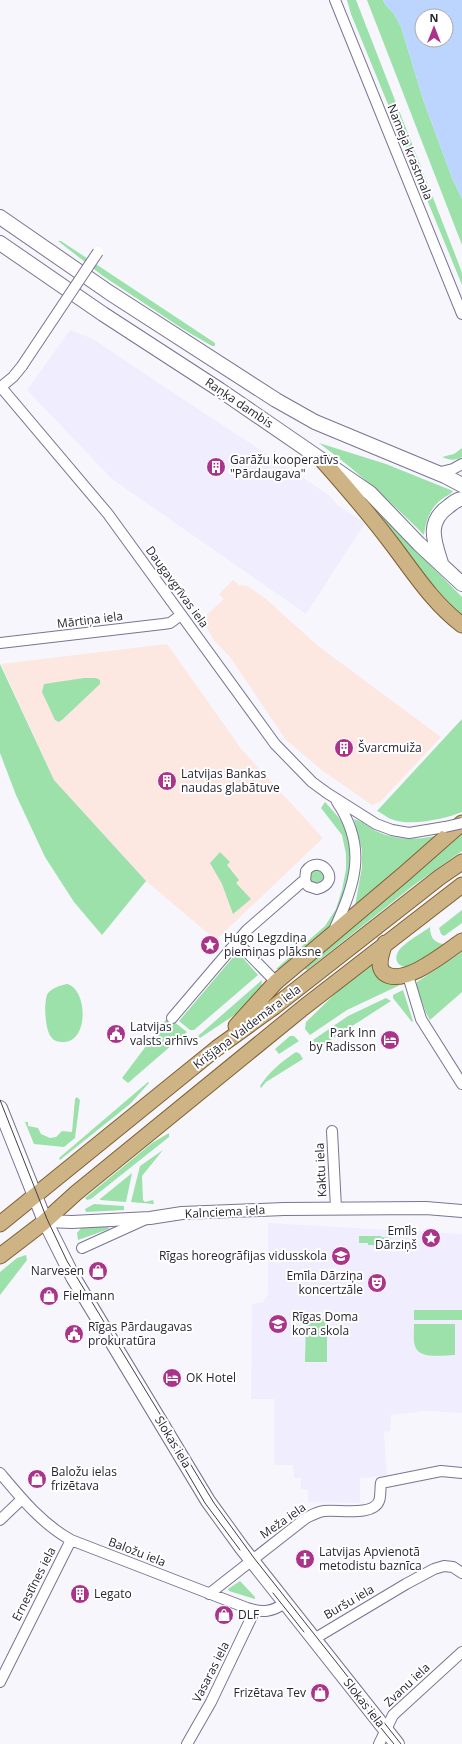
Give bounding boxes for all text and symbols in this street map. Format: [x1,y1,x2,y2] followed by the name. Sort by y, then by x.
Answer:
[414,8,454,48] north arrow
[430,10,438,25] text: N
[384,101,437,202] street label: Nameja krastmala
[202,374,277,432] street label: Raņķa dambis
[230,451,339,482] place label: Garāžu kooperatīvs "Pārdaugava"
[205,456,227,478] building icon: Garāžu kooperatīvs "Pārdaugava"
[142,542,213,631] street label: Daugavgrīvas iela
[56,607,124,632] street label: Mārtiņa iela
[333,737,355,759] building icon: Švarcmuiža
[358,739,422,756] place label: Švarcmuiža
[181,765,280,796] place label: Latvijas Bankas naudas glabātuve
[156,770,178,792] building icon: Latvijas Bankas naudas glabātuve
[224,929,322,960] place label: Hugo Legzdiņa piemiņas plāksne
[199,934,221,956] place icon: Hugo Legzdiņa piemiņas plāksne
[189,980,304,1073] street label: Krišjāņa Valdemāra iela
[130,1018,198,1049] place label: Latvijas valsts arhīvs
[105,1023,127,1045] public building icon: Latvijas valsts arhīvs
[309,1024,376,1055] place label: Park Inn by Radisson
[379,1029,401,1051] hotel icon: Park Inn by Radisson
[311,1142,330,1198] street label: Kaktu iela
[184,1201,266,1222] street label: Kalnciema iela
[375,1222,417,1253] place label: Emīls Dārziņš
[420,1227,442,1249] place icon: Emīls Dārziņš
[330,1245,352,1267] school or university icon: Rīgas horeogrāfijas vidusskola
[159,1247,327,1264] place label: Rīgas horeogrāfijas vidusskola
[87,1260,109,1282] shop icon: Narvesen
[31,1262,84,1279] place label: Narvesen
[286,1267,363,1298] place label: Emīla Dārziņa koncertzāle
[366,1272,388,1294] theatre icon: Emīla Dārziņa koncertzāle
[38,1285,60,1307] shop icon: Fielmann
[63,1287,115,1304] place label: Fielmann
[292,1308,358,1339] place label: Rīgas Doma kora skola
[267,1313,289,1335] school or university icon: Rīgas Doma kora skola
[88,1318,192,1349] place label: Rīgas Pārdaugavas prokuratūra
[63,1323,85,1345] public building icon: Rīgas Pārdaugavas prokuratūra
[161,1367,183,1389] hotel icon: OK Hotel
[186,1369,236,1386] place label: OK Hotel
[151,1412,196,1471] street label: Slokas iela
[51,1463,117,1494] place label: Baložu ielas frizētava
[26,1468,48,1490] shop icon: Baložu ielas frizētava
[256,1499,309,1543] street label: Meža iela
[106,1533,168,1570] street label: Baložu iela
[319,1543,422,1574] place label: Latvijas Apvienotā metodistu baznīca
[8,1544,60,1624] street label: Ernestīnes iela
[294,1548,316,1570] church icon: Latvijas Apvienotā metodistu baznīca
[320,1580,377,1623] street label: Buršu iela
[69,1583,91,1605] building icon: Legato
[94,1585,132,1602] place label: Legato
[213,1604,235,1626] shop icon: DLF
[238,1606,259,1623] place label: DLF
[188,1638,233,1705] street label: Vasaras iela
[380,1659,433,1710] street label: Zvanu iela
[340,1675,389,1731] street label: Slokas iela
[309,1682,331,1704] shop icon: Frizētava Tev
[233,1684,306,1701] place label: Frizētava Tev

